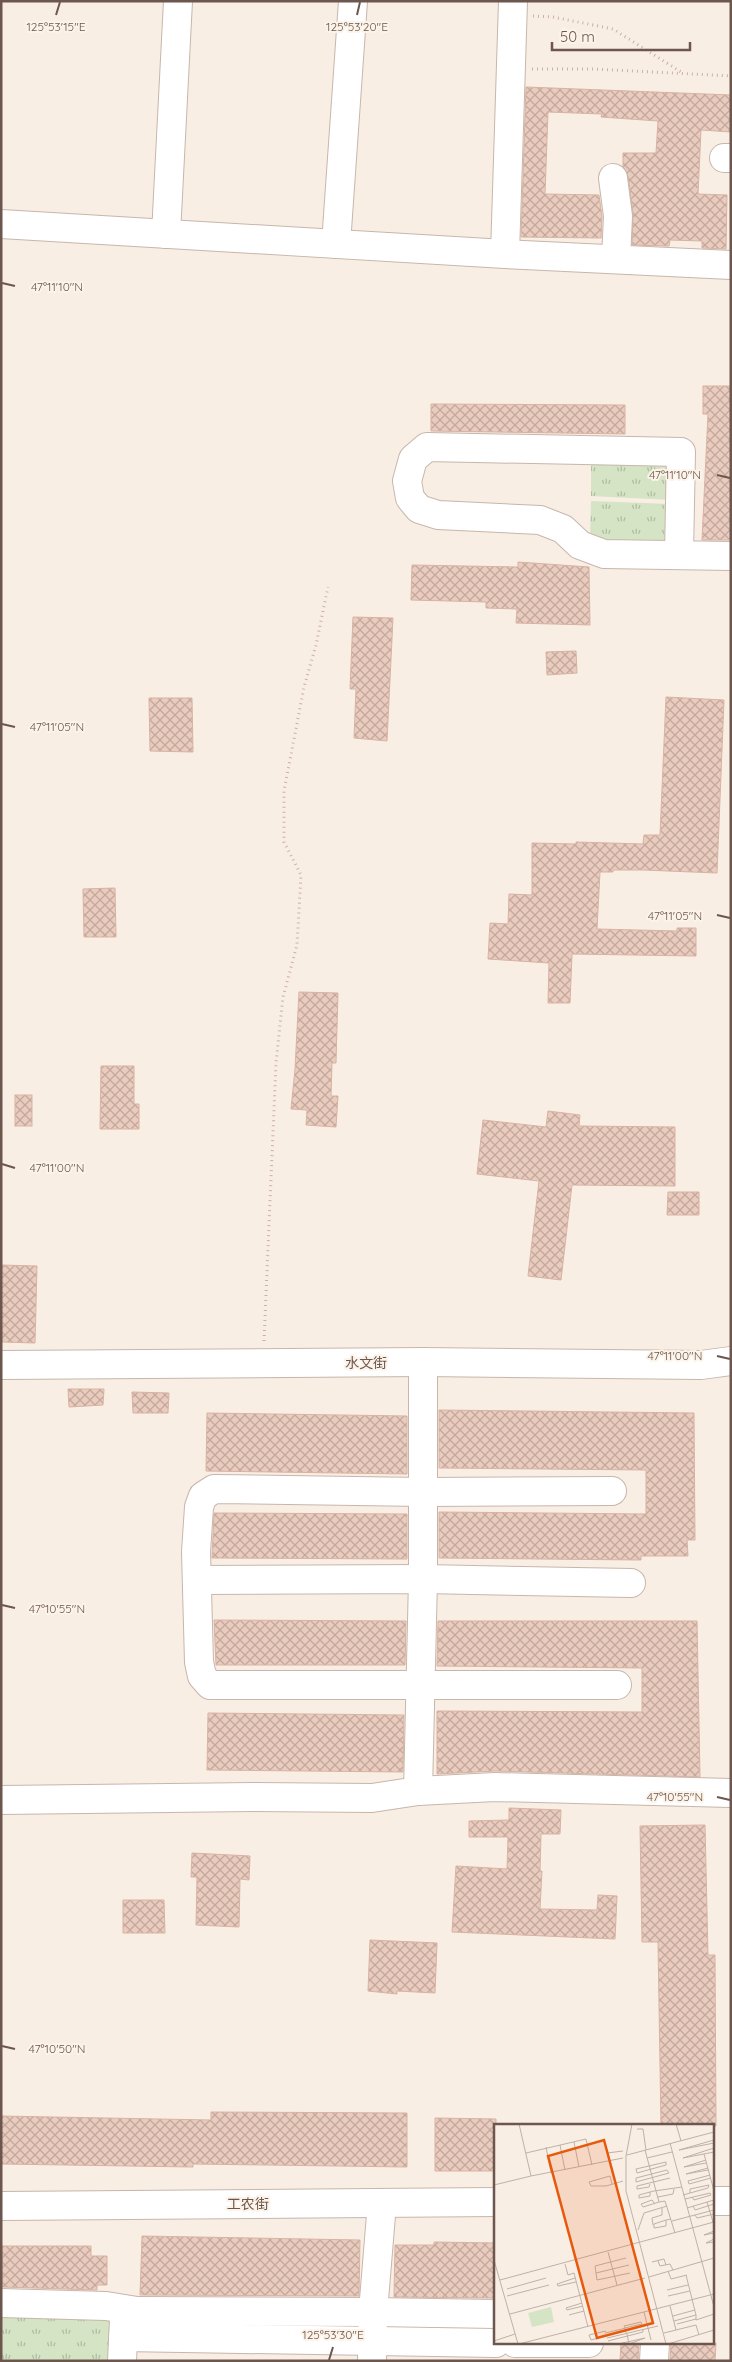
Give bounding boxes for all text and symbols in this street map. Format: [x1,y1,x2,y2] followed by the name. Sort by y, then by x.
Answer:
[26,19,86,34] text: 125°53'15"E
[326,19,388,34] text: 125°53'20"E
[552,20,690,52] scale bar
[560,27,595,46] text: 50 m
[31,279,83,294] text: 47°11'10"N
[649,467,701,482] text: 47°11'10"N
[30,719,84,734] text: 47°11'05"N
[648,908,702,923] text: 47°11'05"N
[30,1160,84,1175] text: 47°11'00"N
[648,1348,702,1363] text: 47°11'00"N
[345,1354,387,1372] street label: 水文街
[29,1601,85,1616] text: 47°10'55"N
[647,1789,703,1804] text: 47°10'55"N
[28,2041,86,2056] text: 47°10'50"N
[494,2124,714,2344] inset map
[227,2195,269,2213] street label: 工农街
[302,2327,364,2342] text: 125°53'30"E

